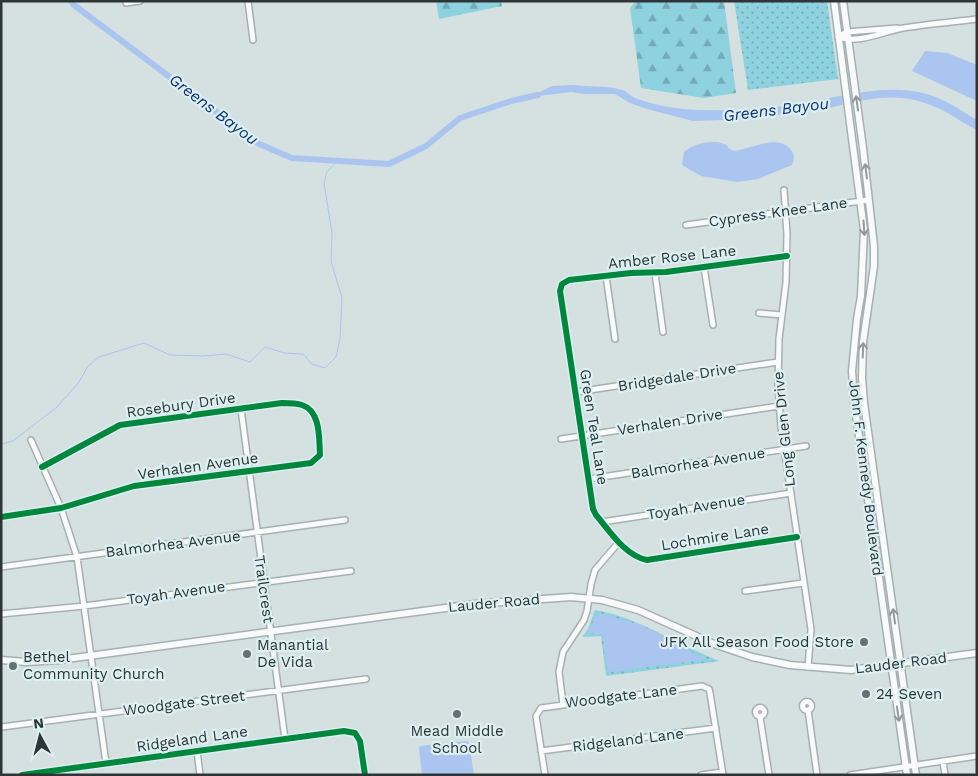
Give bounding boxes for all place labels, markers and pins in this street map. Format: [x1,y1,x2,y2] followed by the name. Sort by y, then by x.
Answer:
[660,633,854,651] place label: JFK All Season Food Store
[257,636,329,671] place label: Manantial De Vida
[858,636,870,648] marker: JFK All Season Food Store
[23,648,165,683] place label: Bethel Community Church
[241,648,253,660] marker: Manantial De Vida
[7,660,19,672] marker: Bethel Community Church
[876,685,942,703] place label: 24 Seven
[860,688,872,700] marker: 24 Seven
[451,708,463,720] marker: Mead Middle School
[410,722,504,757] place label: Mead Middle School

